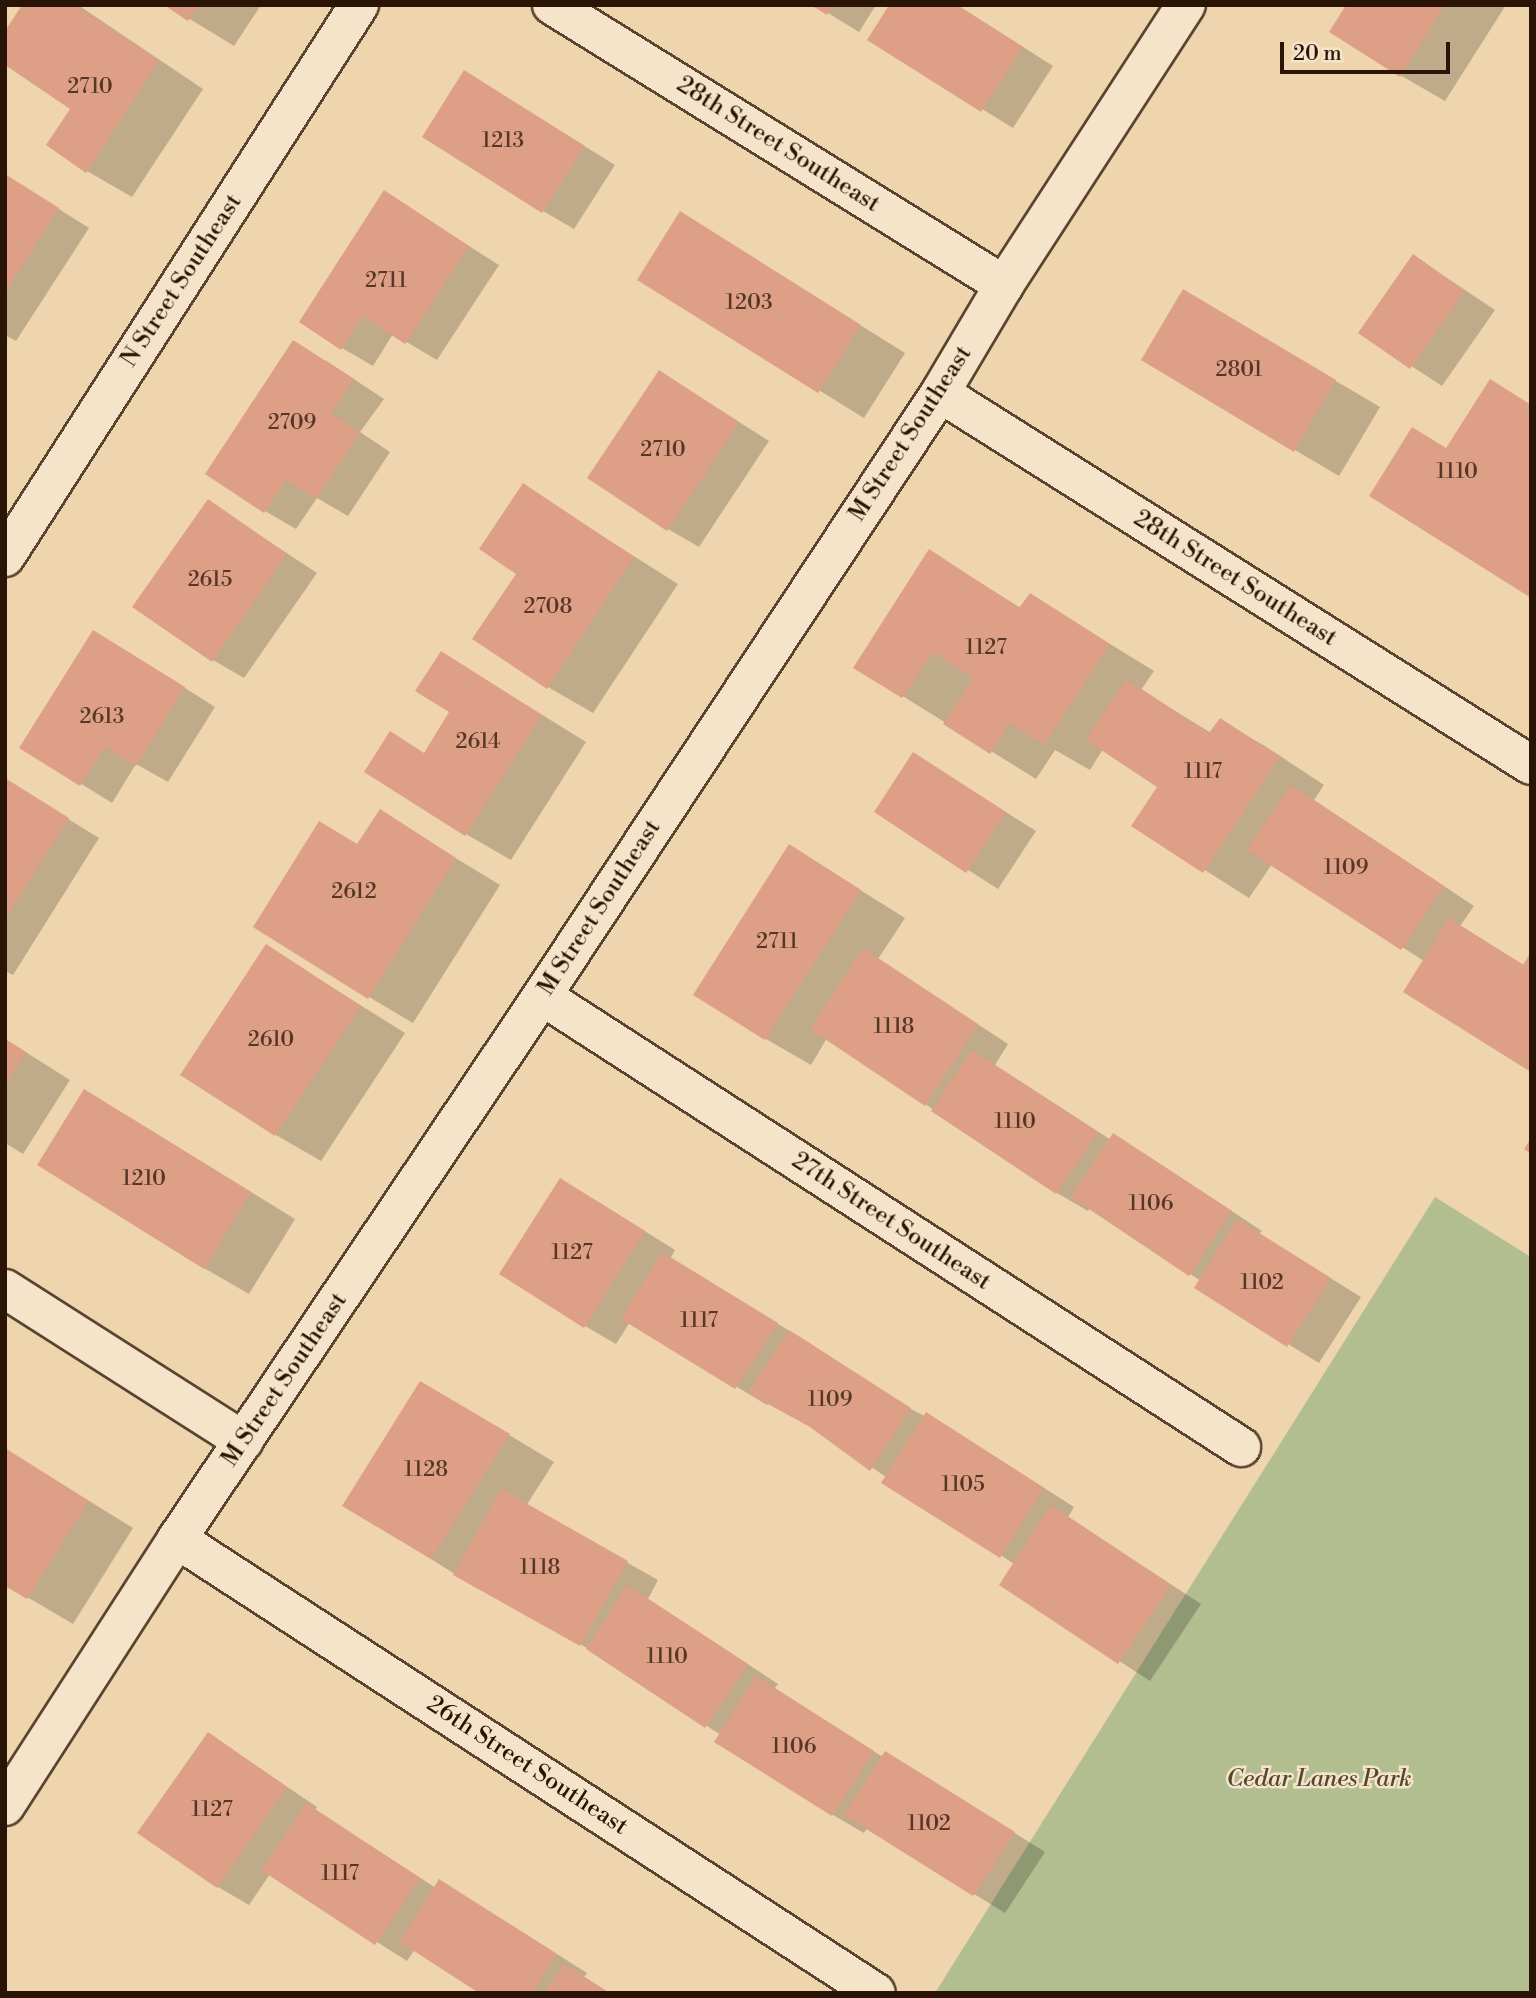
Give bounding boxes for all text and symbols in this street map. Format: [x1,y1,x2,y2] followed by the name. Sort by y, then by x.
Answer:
[1284,28,1454,72] scale bar
[1293,41,1342,67] text: 20 m
[671,71,885,219] street label: 28th Street Southeast
[67,74,113,100] house number: 2710
[482,128,524,154] house number: 1213
[115,189,249,373] street label: N Street Southeast
[365,268,407,294] house number: 2711
[726,290,772,316] house number: 1203
[843,341,979,527] street label: M Street Southeast
[1215,357,1263,383] house number: 2801
[268,410,316,436] house number: 2709
[640,437,686,463] house number: 2710
[1436,459,1478,485] house number: 1110
[1128,505,1342,653] street label: 28th Street Southeast
[188,567,232,593] house number: 2615
[524,594,572,620] house number: 2708
[965,635,1007,661] house number: 1127
[80,704,124,730] house number: 2613
[456,729,500,755] house number: 2614
[1184,759,1222,785] house number: 1117
[532,815,668,1001] street label: M Street Southeast
[1324,855,1368,881] house number: 1109
[331,879,377,905] house number: 2612
[756,929,798,955] house number: 2711
[874,1014,914,1040] house number: 1118
[248,1027,294,1053] house number: 2610
[994,1109,1036,1135] house number: 1110
[786,1147,996,1297] street label: 27th Street Southeast
[122,1166,166,1192] house number: 1210
[1129,1191,1173,1217] house number: 1106
[551,1240,593,1266] house number: 1127
[1240,1270,1284,1296] house number: 1102
[216,1287,354,1473] street label: M Street Southeast
[680,1308,718,1334] house number: 1117
[808,1387,852,1413] house number: 1109
[404,1457,448,1483] house number: 1128
[941,1472,985,1498] house number: 1105
[520,1555,560,1581] house number: 1118
[646,1644,688,1670] house number: 1110
[421,1690,633,1842] street label: 26th Street Southeast
[772,1734,816,1760] house number: 1106
[1226,1766,1412,1794] park label: Cedar Lanes Park
[191,1797,233,1823] house number: 1127
[907,1811,951,1837] house number: 1102
[321,1861,359,1887] house number: 1117

